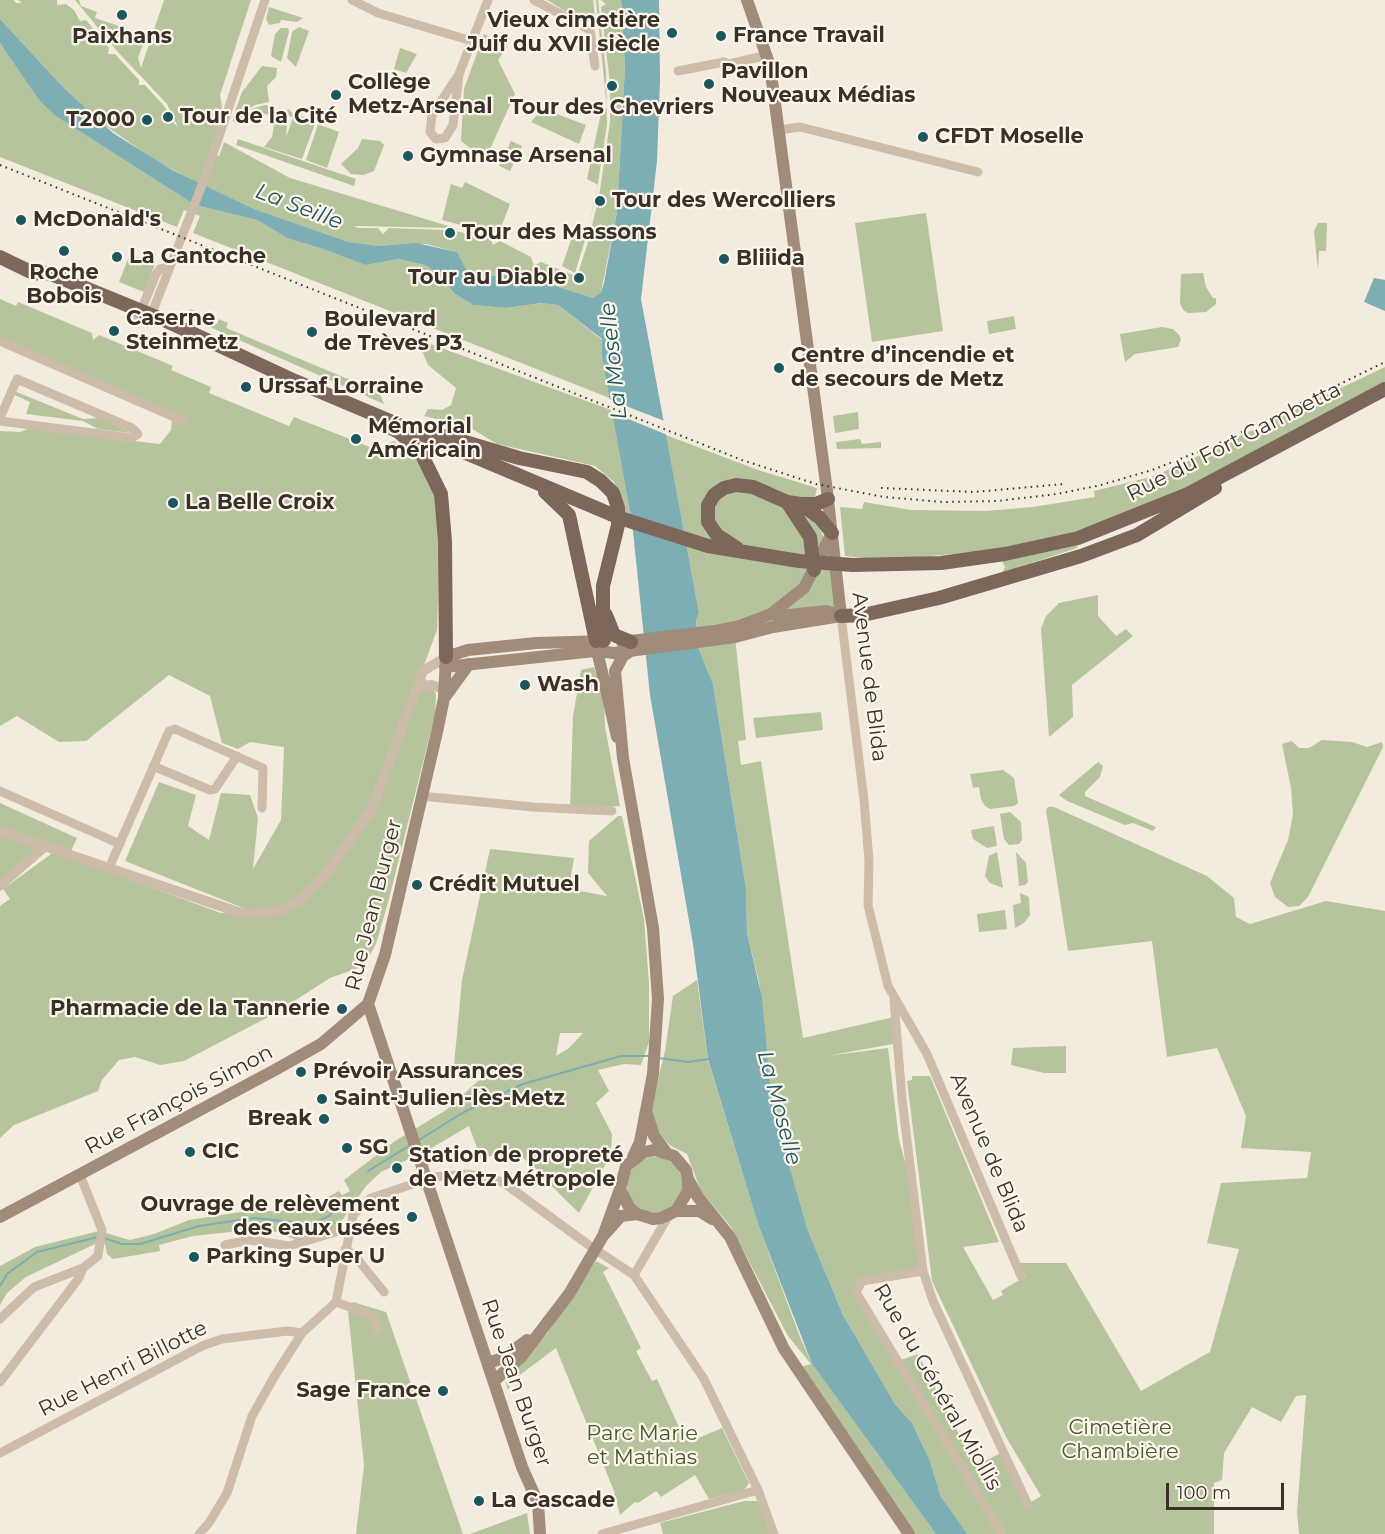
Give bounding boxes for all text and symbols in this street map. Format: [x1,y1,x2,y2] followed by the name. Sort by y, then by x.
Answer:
[115,8,129,22] marker: Paixhans
[467,8,660,58] place label: Vieux cimetière Juif du XVII siècle
[733,23,885,49] place label: France Travail
[72,24,172,50] place label: Paixhans
[665,26,679,40] marker: Vieux cimetière Juif du XVII siècle
[714,29,728,43] marker: France Travail
[721,59,915,109] place label: Pavillon Nouveaux Médias
[348,70,493,120] place label: Collège Metz-Arsenal
[702,77,716,91] marker: Pavillon Nouveaux Médias
[605,79,619,93] marker: Tour des Chevriers
[329,88,343,102] marker: Collège Metz-Arsenal
[510,95,714,121] place label: Tour des Chevriers
[180,104,338,130] place label: Tour de la Cité
[66,107,135,133] place label: T2000
[161,110,175,124] marker: Tour de la Cité
[140,113,154,127] marker: T2000
[935,124,1084,150] place label: CFDT Moselle
[916,130,930,144] marker: CFDT Moselle
[420,143,612,169] place label: Gymnase Arsenal
[401,149,415,163] marker: Gymnase Arsenal
[252,178,346,236] water label: La Seille
[612,188,836,214] place label: Tour des Wercolliers
[593,194,607,208] marker: Tour des Wercolliers
[33,207,161,233] place label: McDonald's
[14,213,28,227] marker: McDonald's
[462,220,657,246] place label: Tour des Massons
[443,226,457,240] marker: Tour des Massons
[57,244,71,258] marker: Roche Bobois
[129,244,266,270] place label: La Cantoche
[736,246,805,272] place label: Bliiida
[110,250,124,264] marker: La Cantoche
[717,252,731,266] marker: Bliiida
[26,260,102,310] place label: Roche Bobois
[408,265,567,291] place label: Tour au Diable
[572,271,586,285] marker: Tour au Diable
[595,301,633,421] water label: La Moselle
[126,306,238,356] place label: Caserne Steinmetz
[324,307,462,357] place label: Boulevard de Trèves P3
[107,324,121,338] marker: Caserne Steinmetz
[305,325,319,339] marker: Boulevard de Trèves P3
[791,343,1014,393] place label: Centre d’incendie et de secours de Metz
[772,361,786,375] marker: Centre d’incendie et de secours de Metz
[258,374,424,400] place label: Urssaf Lorraine
[1123,377,1345,507] street label: Rue du Fort Gambetta
[239,380,253,394] marker: Urssaf Lorraine
[368,414,481,464] place label: Mémorial Américain
[349,432,363,446] marker: Mémorial Américain
[185,490,334,516] place label: La Belle Croix
[166,496,180,510] marker: La Belle Croix
[846,591,892,763] street label: Avenue de Blida
[537,672,599,698] place label: Wash
[518,678,532,692] marker: Wash
[340,817,408,993] street label: Rue Jean Burger
[429,872,580,898] place label: Crédit Mutuel
[410,878,424,892] marker: Crédit Mutuel
[50,996,330,1022] place label: Pharmacie de la Tannerie
[335,1002,349,1016] marker: Pharmacie de la Tannerie
[81,1040,277,1160] street label: Rue François Simon
[751,1048,807,1168] water label: La Moselle
[313,1059,523,1085] place label: Prévoir Assurances
[294,1065,308,1079] marker: Prévoir Assurances
[944,1069,1034,1237] street label: Avenue de Blida
[334,1086,565,1112] place label: Saint-Julien-lès-Metz
[315,1092,329,1106] marker: Saint-Julien-lès-Metz
[247,1106,312,1132] place label: Break
[317,1112,331,1126] marker: Break
[359,1135,389,1161] place label: SG
[202,1139,239,1165] place label: CIC
[340,1141,354,1155] marker: SG
[409,1143,623,1193] place label: Station de propreté de Metz Métropole
[183,1145,197,1159] marker: CIC
[390,1161,404,1175] marker: Station de propreté de Metz Métropole
[140,1192,400,1242] place label: Ouvrage de relèvement des eaux usées
[405,1210,419,1224] marker: Ouvrage de relèvement des eaux usées
[206,1244,385,1270] place label: Parking Super U
[187,1250,201,1264] marker: Parking Super U
[868,1279,1006,1495] street label: Rue du Général Miollis
[475,1296,557,1470] street label: Rue Jean Burger
[34,1316,212,1422] street label: Rue Henri Billotte
[296,1378,431,1404] place label: Sage France
[436,1384,450,1398] marker: Sage France
[1061,1415,1179,1465] park label: Cimetière Chambière
[586,1421,698,1471] park label: Parc Marie et Mathias
[1169,1471,1288,1509] scale bar
[1177,1482,1231,1504] text: 100 m
[491,1488,615,1514] place label: La Cascade
[472,1494,486,1508] marker: La Cascade

